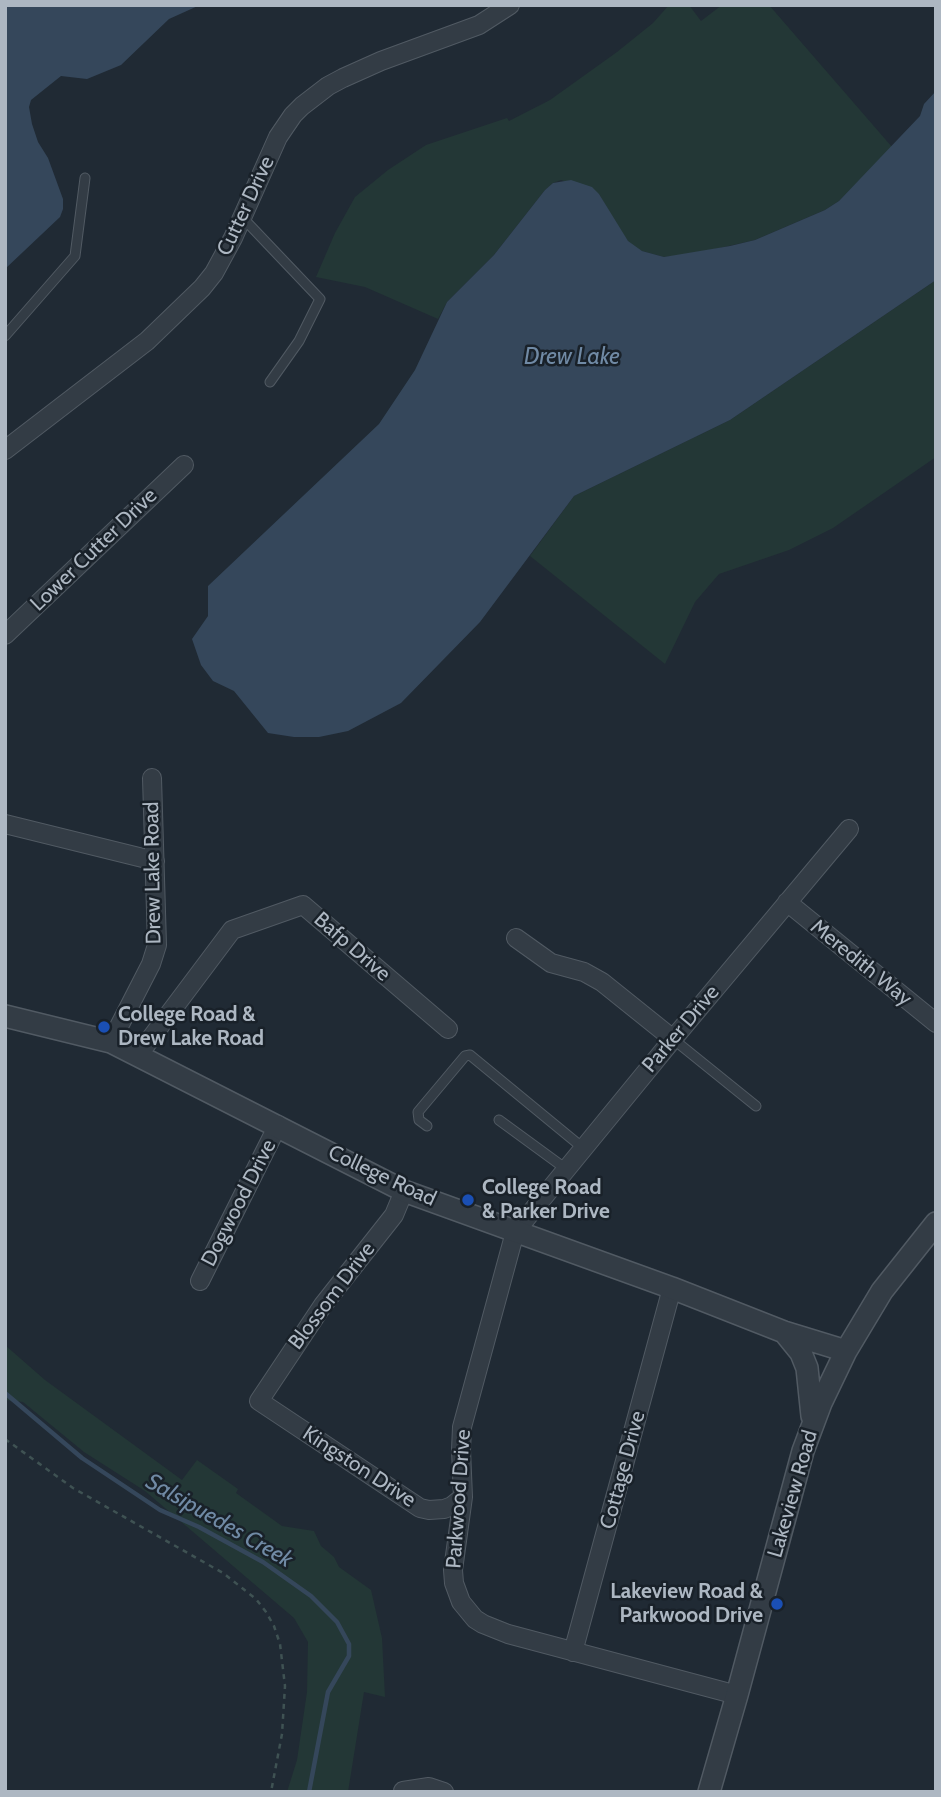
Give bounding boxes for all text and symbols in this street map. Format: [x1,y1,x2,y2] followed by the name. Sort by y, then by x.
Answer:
[212,152,280,260] street label: Cutter Drive
[524,343,620,371] water label: Drew Lake
[26,483,162,617] street label: Lower Cutter Drive
[139,801,167,945] street label: Drew Lake Road
[309,907,395,987] street label: Bafp Drive
[805,914,917,1012] street label: Meredith Way
[637,980,725,1078] street label: Parker Drive
[118,1002,264,1052] place label: College Road & Drew Lake Road
[96,1019,112,1035] marker: College Road & Drew Lake Road
[196,1135,282,1271] street label: Dogwood Drive
[324,1140,440,1212] street label: College Road
[482,1175,610,1225] place label: College Road & Parker Drive
[460,1192,476,1208] marker: College Road & Parker Drive
[283,1237,381,1355] street label: Blossom Drive
[595,1408,651,1532] street label: Cottage Drive
[298,1421,420,1513] street label: Kingston Drive
[763,1427,823,1561] street label: Lakeview Road
[442,1429,476,1569] street label: Parkwood Drive
[141,1468,297,1574] water label: Salsipuedes Creek
[610,1579,763,1629] place label: Lakeview Road & Parkwood Drive
[769,1596,785,1612] marker: Lakeview Road & Parkwood Drive

